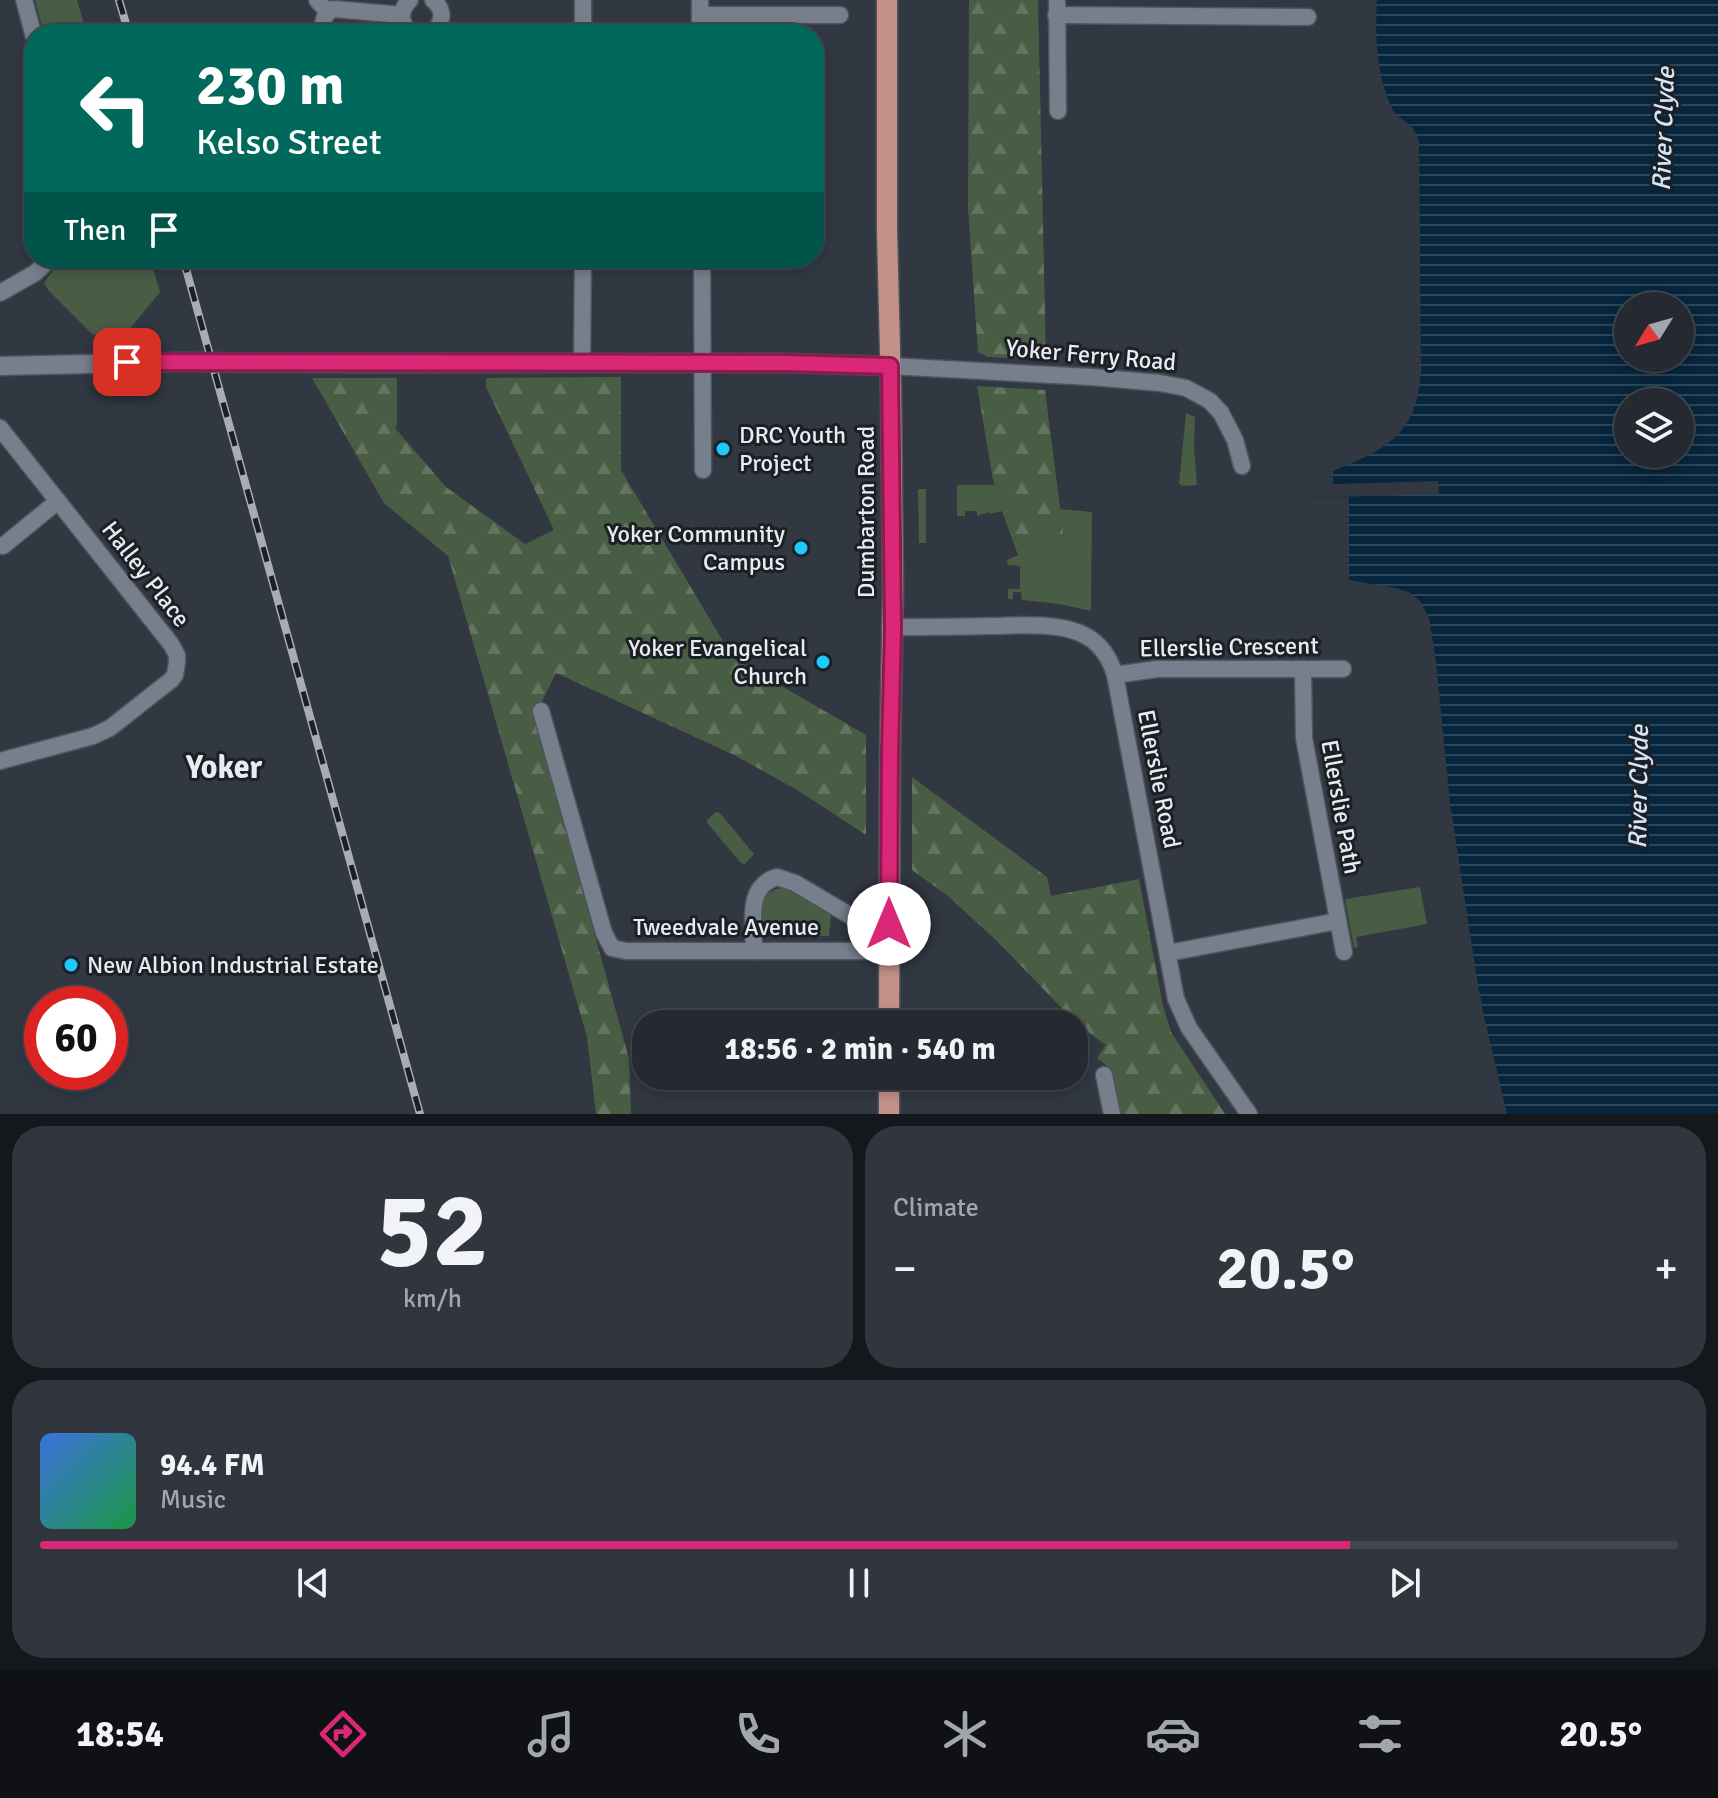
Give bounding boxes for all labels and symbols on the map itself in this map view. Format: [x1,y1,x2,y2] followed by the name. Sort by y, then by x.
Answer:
[1646,65,1682,192] water label: River Clyde
[1614,292,1694,372] north arrow
[93,328,161,396] pin
[1005,333,1177,377] street label: Yoker Ferry Road
[739,420,846,478] place label: DRC Youth Project
[851,426,881,598] street label: Dumbarton Road
[714,440,732,458] marker: DRC Youth Project
[95,515,197,633] street label: Halley Place
[607,519,785,577] place label: Yoker Community Campus
[792,539,810,557] marker: Yoker Community Campus
[1139,630,1319,664] street label: Ellerslie Crescent
[628,633,807,691] place label: Yoker Evangelical Church
[814,653,832,671] marker: Yoker Evangelical Church
[1131,707,1187,851] street label: Ellerslie Road
[1622,723,1656,849] water label: River Clyde
[1314,738,1368,876] street label: Ellerslie Path
[185,748,263,787] district label: Yoker
[847,882,931,966] position arrow
[633,912,819,942] street label: Tweedvale Avenue
[87,950,379,980] place label: New Albion Industrial Estate
[62,956,80,974] marker: New Albion Industrial Estate
[24,986,128,1090] speed limit sign: 60

